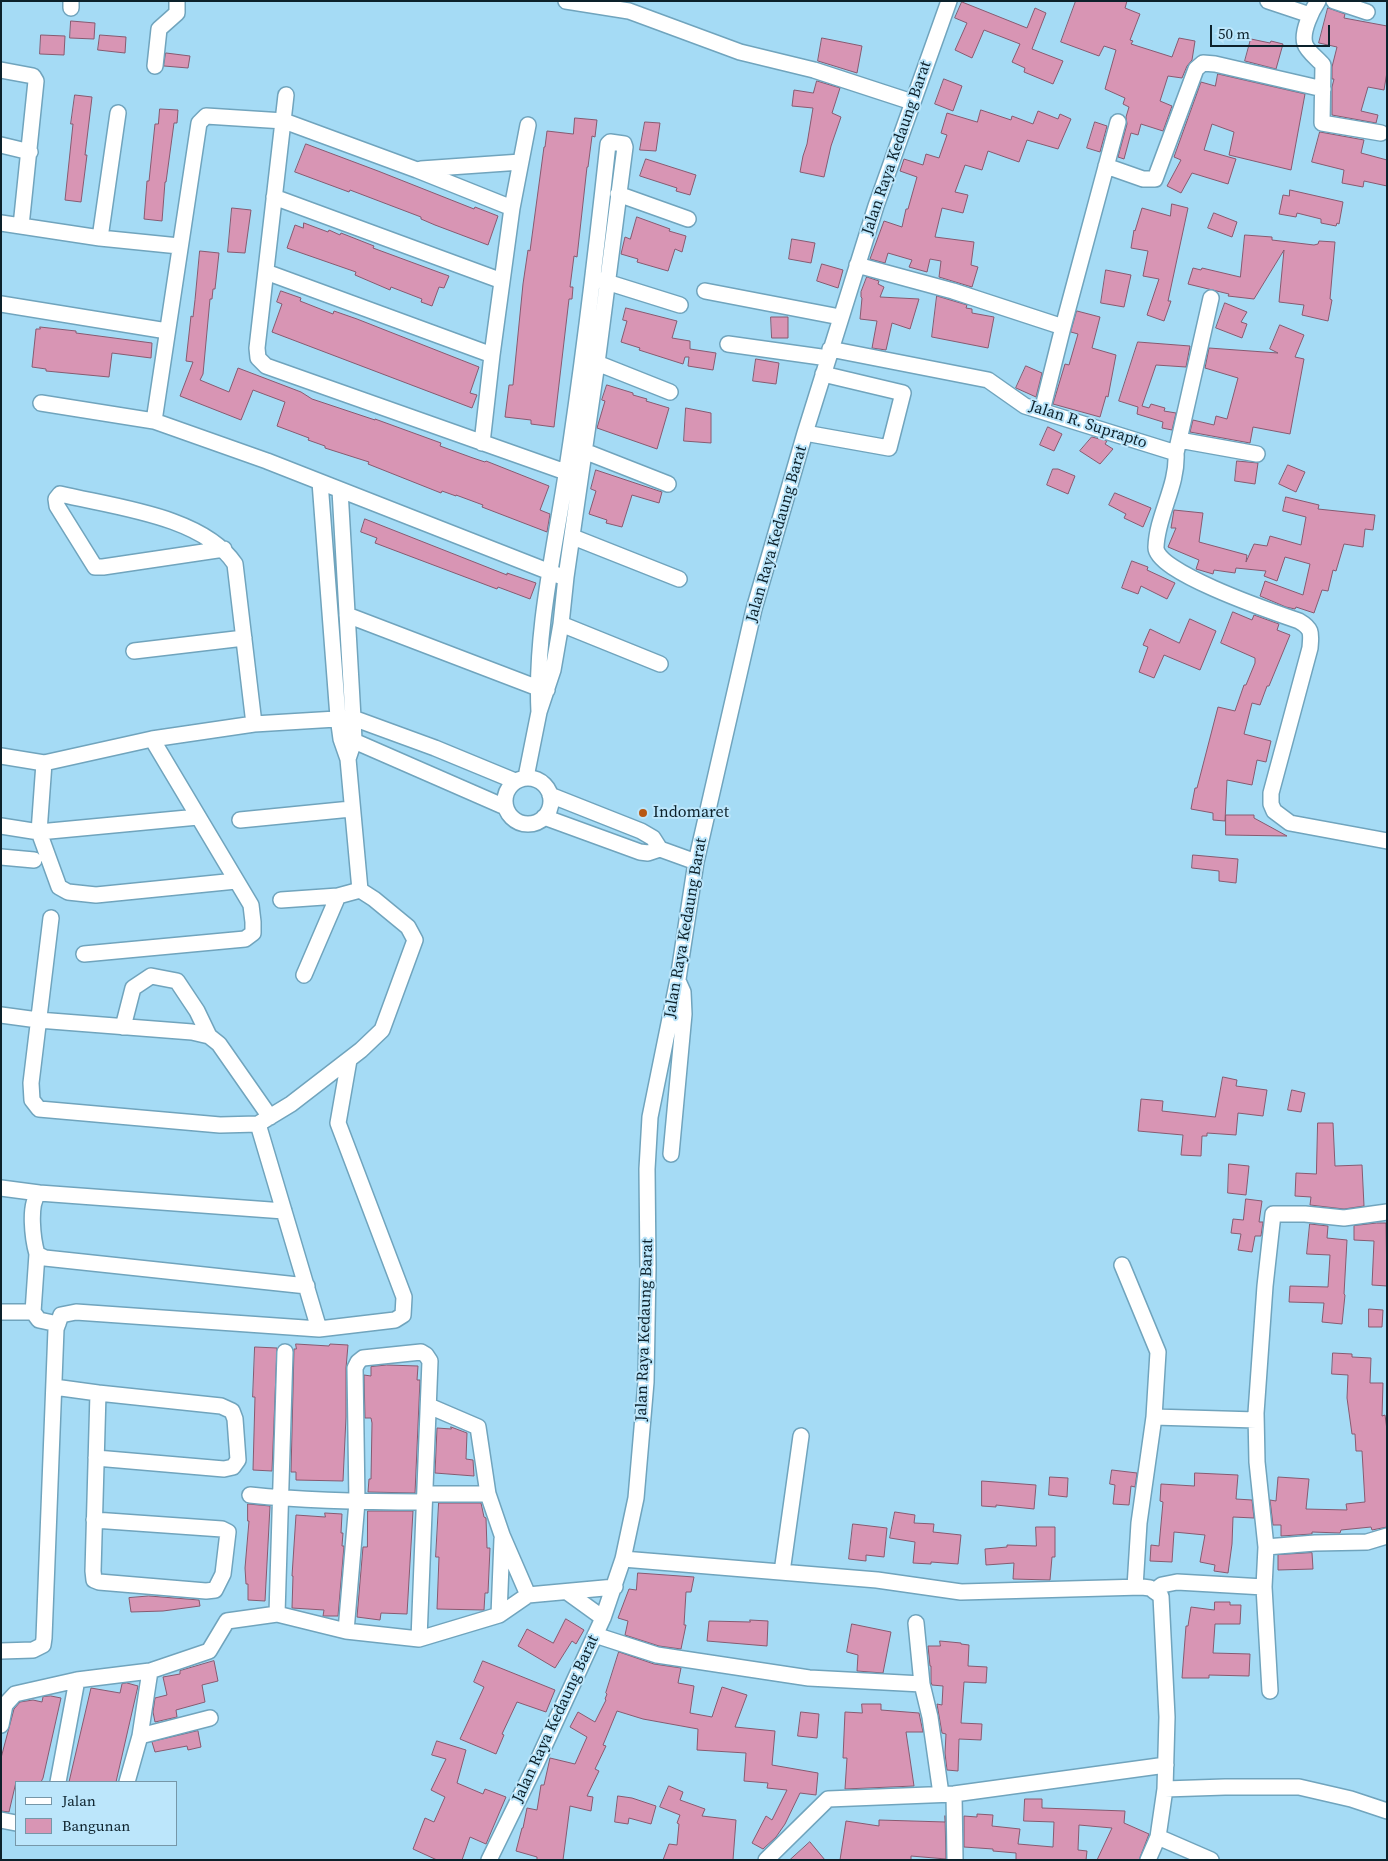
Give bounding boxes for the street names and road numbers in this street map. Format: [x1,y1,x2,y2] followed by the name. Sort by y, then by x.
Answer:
[858,59,936,237] street label: Jalan Raya Kedaung Barat
[1027,397,1149,453] street label: Jalan R. Suprapto
[743,444,811,624] street label: Jalan Raya Kedaung Barat
[661,836,711,1020] street label: Jalan Raya Kedaung Barat
[632,1238,658,1422] street label: Jalan Raya Kedaung Barat
[509,1632,603,1806] street label: Jalan Raya Kedaung Barat

